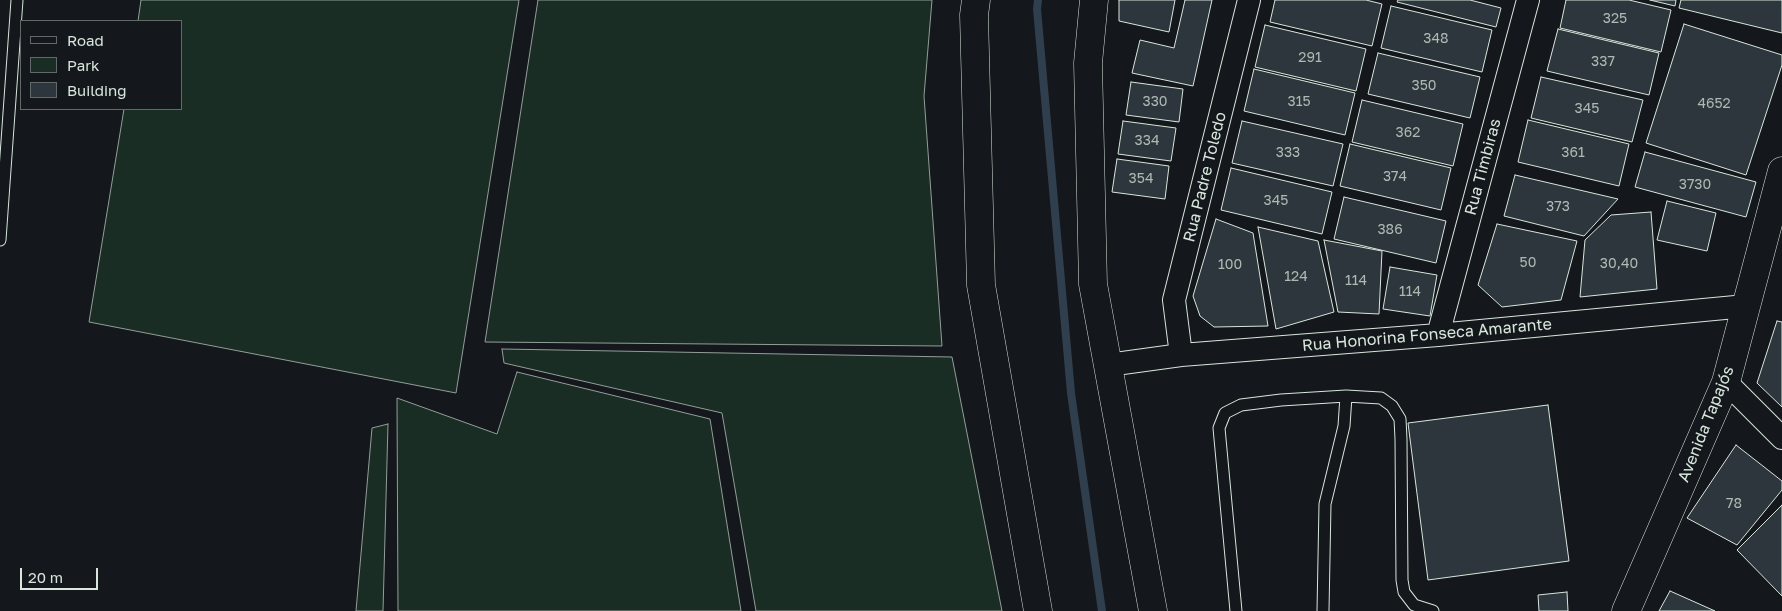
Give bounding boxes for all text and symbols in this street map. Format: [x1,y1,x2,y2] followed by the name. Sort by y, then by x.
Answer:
[1603,11,1627,27] house number: 325
[20,20,182,110] legend
[67,31,104,49] text: Road
[1423,31,1449,47] house number: 348
[1298,50,1322,66] house number: 291
[1591,54,1615,70] house number: 337
[67,56,99,74] text: Park
[1412,78,1436,94] house number: 350
[67,81,127,99] text: Building
[1142,94,1168,110] house number: 330
[1287,94,1311,110] house number: 315
[1697,96,1731,112] house number: 4652
[1575,101,1599,117] house number: 345
[1180,110,1230,244] street label: Rua Padre Toledo
[1461,117,1505,217] street label: Rua Timbiras
[1396,125,1420,141] house number: 362
[1135,133,1159,149] house number: 334
[1276,145,1300,161] house number: 333
[1561,145,1585,161] house number: 361
[1383,169,1407,185] house number: 374
[1129,171,1153,187] house number: 354
[1679,177,1711,193] house number: 3730
[1264,193,1288,209] house number: 345
[1546,199,1570,215] house number: 373
[1377,222,1403,238] house number: 386
[1520,255,1536,271] house number: 50
[1600,256,1638,272] house number: 30,40
[1218,257,1242,273] house number: 100
[1284,269,1308,285] house number: 124
[1345,273,1367,289] house number: 114
[1399,284,1421,300] house number: 114
[1301,315,1553,355] street label: Rua Honorina Fonseca Amarante
[1674,363,1738,485] street label: Avenida Tapajós
[1726,496,1742,512] house number: 78
[22,558,100,590] scale bar
[28,568,63,586] text: 20 m

